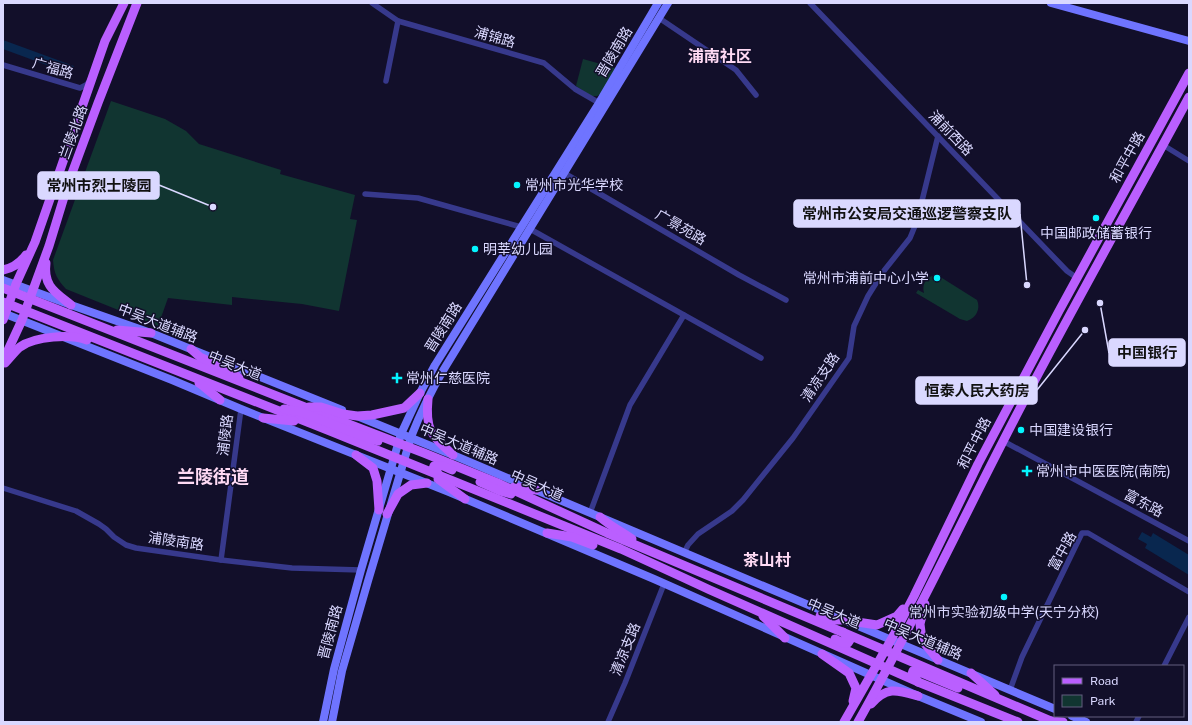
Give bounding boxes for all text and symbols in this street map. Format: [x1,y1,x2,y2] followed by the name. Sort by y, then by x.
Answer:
[473,24,517,50] street label: 浦锦路
[593,24,635,80] street label: 晋陵南路
[688,47,752,66] district label: 浦南社区
[31,55,75,81] street label: 广福路
[56,103,90,161] street label: 兰陵北路
[926,107,976,159] street label: 浦前西路
[1106,129,1148,185] street label: 和平中路
[38,172,159,199] callout: 常州市烈士陵园
[46,177,152,194] text: 常州市烈士陵园
[525,177,623,193] place label: 常州市光华学校
[512,180,522,190] marker: 常州市光华学校
[794,200,1020,227] callout: 常州市公安局交通巡逻警察支队
[802,205,1012,222] text: 常州市公安局交通巡逻警察支队
[653,206,709,248] street label: 广景苑路
[1091,213,1101,223] marker: 中国邮政储蓄银行
[1040,225,1152,241] place label: 中国邮政储蓄银行
[483,241,553,257] place label: 明莘幼儿园
[470,244,480,254] marker: 明莘幼儿园
[803,270,929,286] place label: 常州市浦前中心小学
[932,273,942,283] marker: 常州市浦前中心小学
[421,299,465,355] street label: 晋陵南路
[116,300,200,346] street label: 中吴大道辅路
[1109,339,1185,366] callout: 中国银行
[1117,344,1177,361] text: 中国银行
[206,347,264,383] street label: 中吴大道
[798,349,842,405] street label: 清凉支路
[406,370,490,386] place label: 常州仁慈医院
[391,372,403,384] marker: 常州仁慈医院
[916,377,1037,404] callout: 恒泰人民大药房
[924,382,1030,399] text: 恒泰人民大药房
[215,413,235,457] street label: 浦陵路
[954,414,994,472] street label: 和平中路
[417,420,501,468] street label: 中吴大道辅路
[1029,422,1113,438] place label: 中国建设银行
[1016,425,1026,435] marker: 中国建设银行
[1036,463,1171,479] place label: 常州市中医医院(南院)
[1021,465,1033,477] marker: 常州市中医医院(南院)
[177,466,249,487] district label: 兰陵街道
[508,466,566,504] street label: 中吴大道
[1122,486,1166,520] street label: 富东路
[147,529,205,553] street label: 浦陵南路
[1045,529,1079,573] street label: 富中路
[743,551,791,570] district label: 茶山村
[999,592,1009,602] marker: 常州市实验初级中学(天宁分校)
[805,595,863,631] street label: 中吴大道
[315,603,345,661] street label: 晋陵南路
[909,604,1099,620] place label: 常州市实验初级中学(天宁分校)
[881,615,965,663] street label: 中吴大道辅路
[607,620,643,678] street label: 清凉支路
[1054,665,1184,717] legend
[1090,674,1118,688] text: Road
[1090,694,1116,708] text: Park

